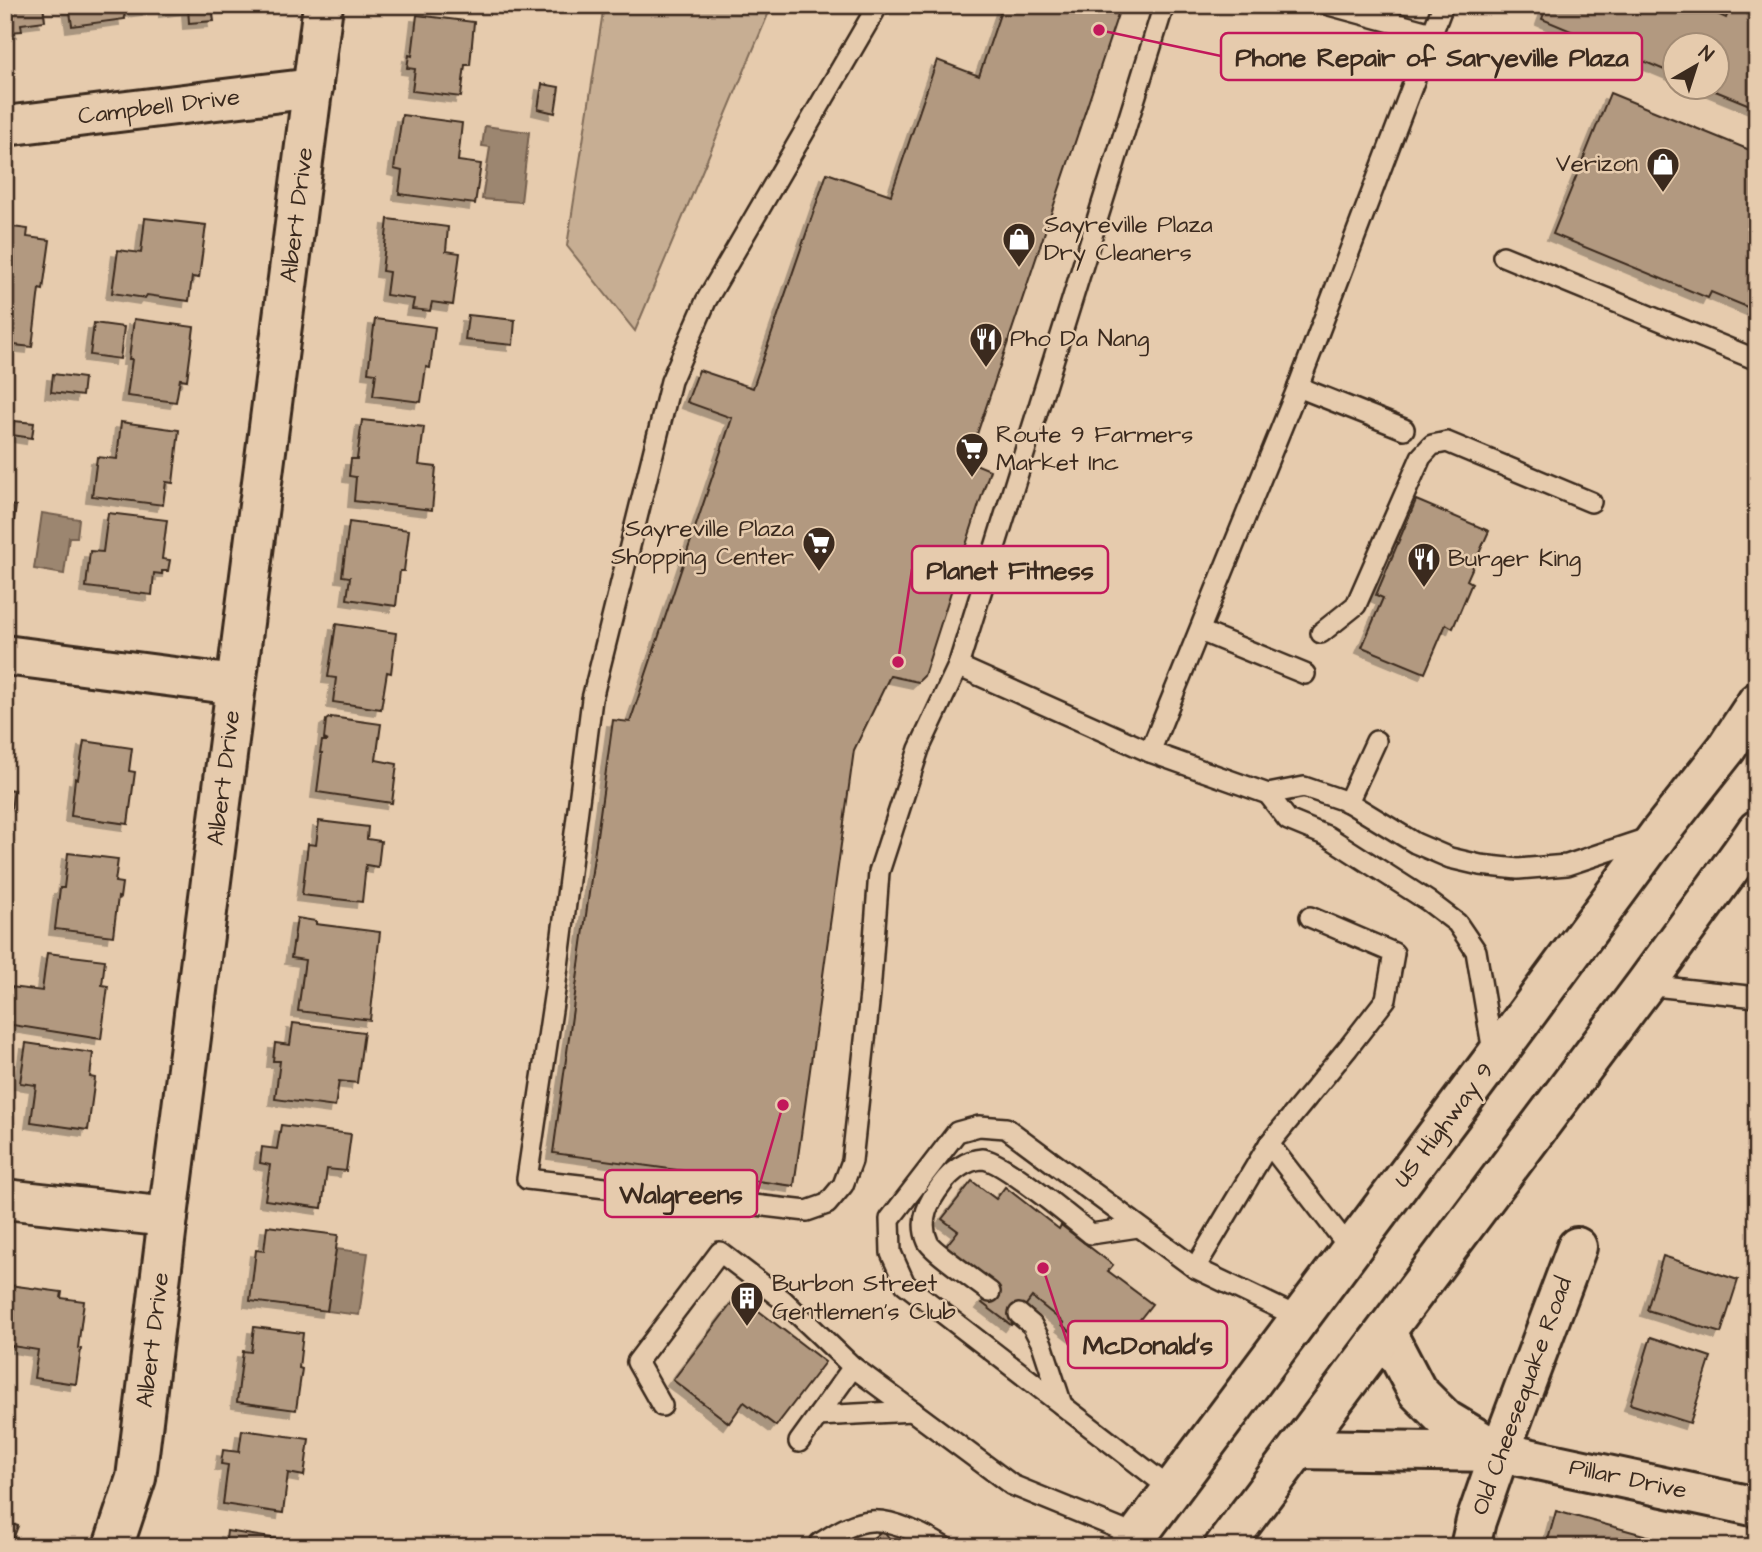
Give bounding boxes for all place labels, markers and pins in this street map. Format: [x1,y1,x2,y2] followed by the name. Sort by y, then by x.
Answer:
[1221,33,1642,80] callout: Phone Repair of Saryeville Plaza
[1644,145,1682,194] shop icon: Verizon
[1556,147,1638,181] place label: Verizon
[1044,208,1213,271] place label: Sayreville Plaza Dry Cleaners
[1000,220,1038,269] shop icon: Sayreville Plaza Dry Cleaners
[967,320,1005,369] restaurant icon: Pho Da Nang
[1010,322,1149,357] place label: Pho Da Nang
[996,418,1193,480] place label: Route 9 Farmers Market Inc
[953,430,991,479] supermarket icon: Route 9 Farmers Market Inc
[611,512,794,575] place label: Sayreville Plaza Shopping Center
[800,524,838,573] supermarket icon: Sayreville Plaza Shopping Center
[1405,540,1443,589] restaurant icon: Burger King
[1448,542,1581,577] place label: Burger King
[912,546,1108,593] callout: Planet Fitness
[605,1170,757,1217] callout: Walgreens
[772,1267,956,1329] place label: Burbon Street Gentlemen's Club
[728,1279,766,1328] building icon: Burbon Street Gentlemen's Club
[1068,1321,1227,1368] callout: McDonald's

